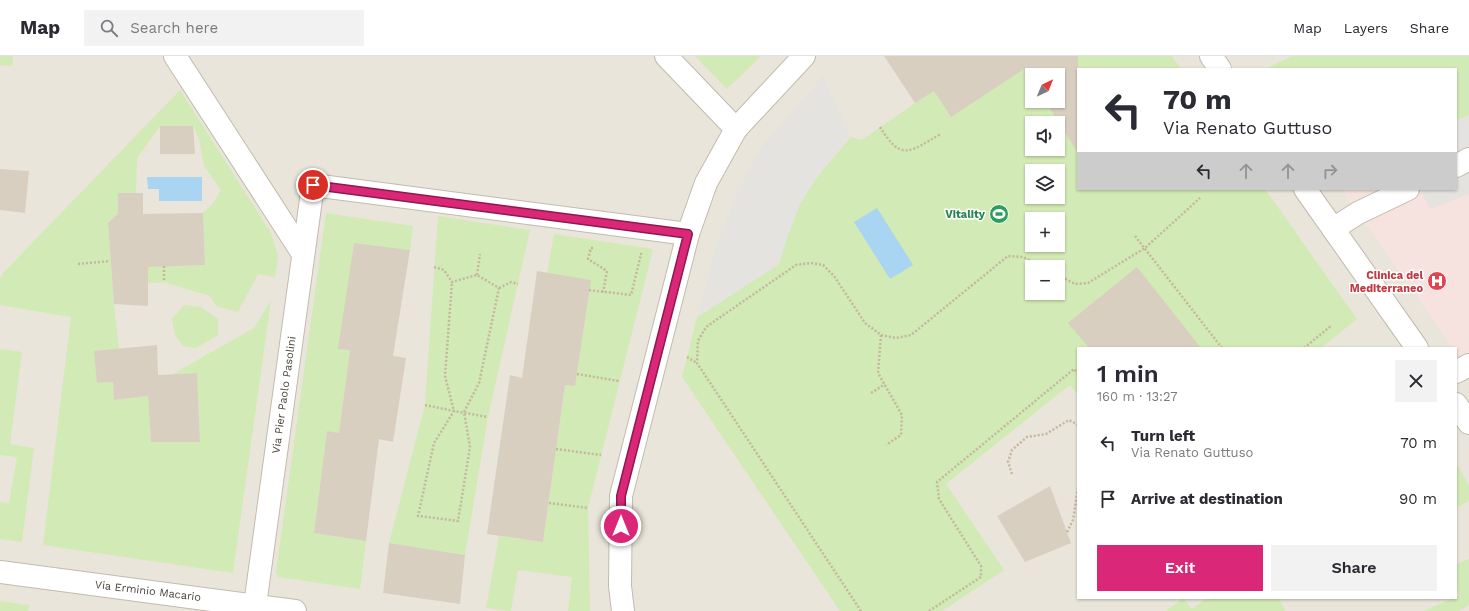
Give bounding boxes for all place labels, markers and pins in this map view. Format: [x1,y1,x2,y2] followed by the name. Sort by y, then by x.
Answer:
[296,168,330,202] pin
[988,203,1010,225] sports icon: Vitality
[945,208,986,221] place label: Vitality
[1350,269,1423,295] place label: Clinica del Mediterraneo
[1426,270,1448,292] hospital icon: Clinica del Mediterraneo

